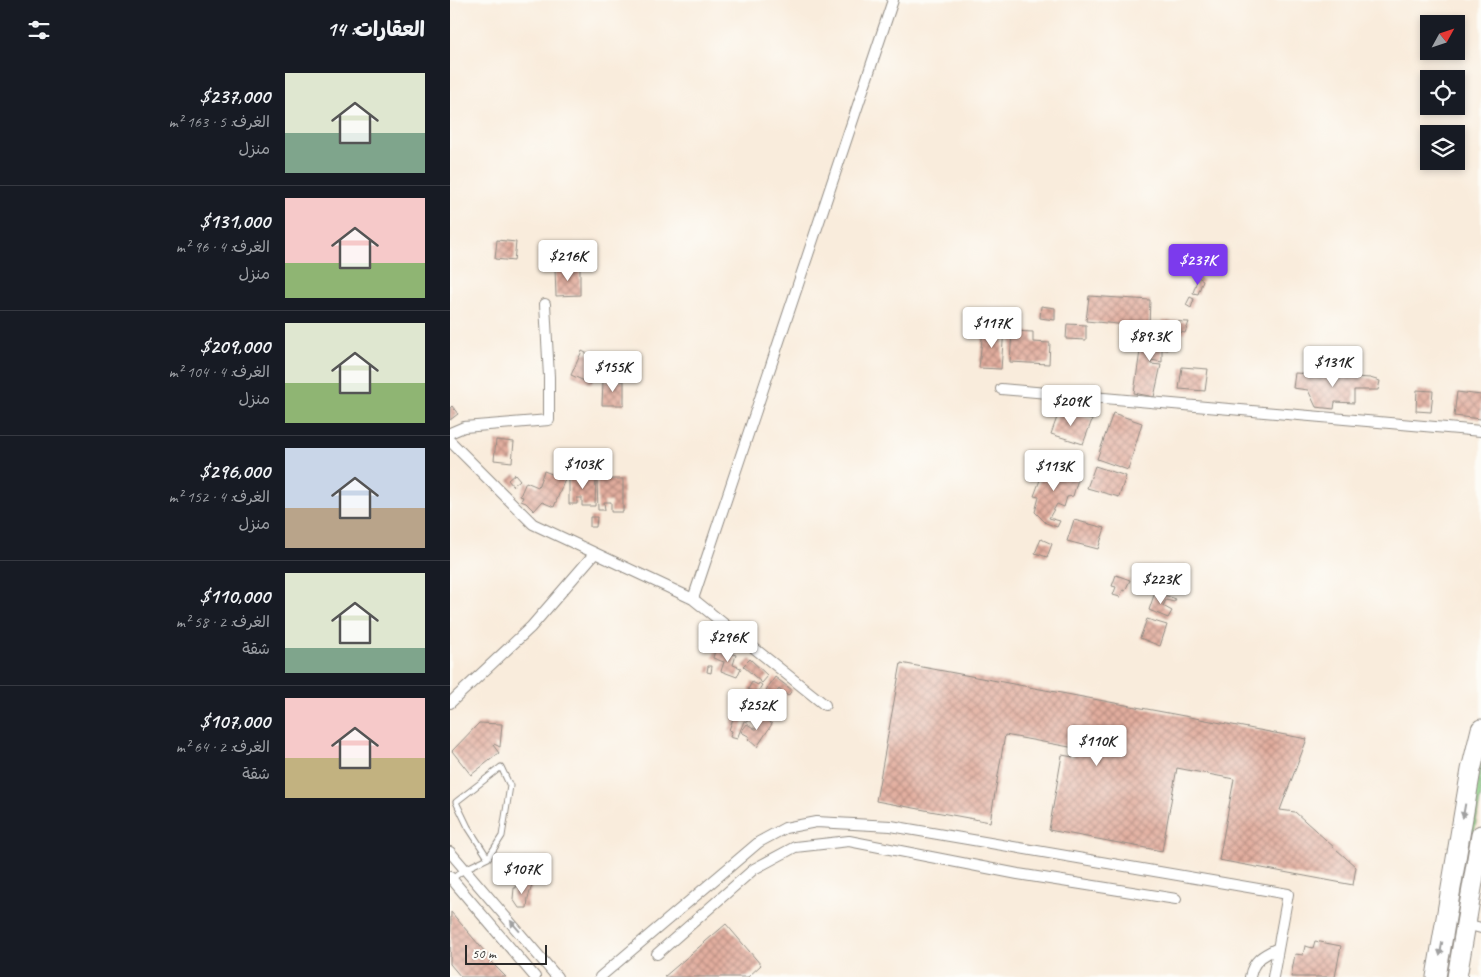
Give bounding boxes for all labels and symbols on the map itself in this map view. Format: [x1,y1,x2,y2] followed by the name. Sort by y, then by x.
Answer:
[1420,15,1465,60] north arrow
[533,240,603,282] pin: $216K
[1163,244,1233,286] pin: $237K
[957,306,1027,349] pin: $117K
[1109,320,1191,362] pin: $89.3K
[1298,346,1368,388] pin: $131K
[578,350,648,393] pin: $155K
[1036,384,1106,427] pin: $209K
[548,448,618,490] pin: $103K
[1019,450,1089,492] pin: $113K
[1126,562,1196,605] pin: $223K
[693,620,763,663] pin: $296K
[722,688,792,731] pin: $252K
[1062,724,1132,767] pin: $110K
[1460,803,1468,819] one-way arrow
[487,852,557,895] pin: $107K
[509,920,520,933] one-way arrow
[1437,941,1445,957] one-way arrow
[465,942,548,965] scale bar

